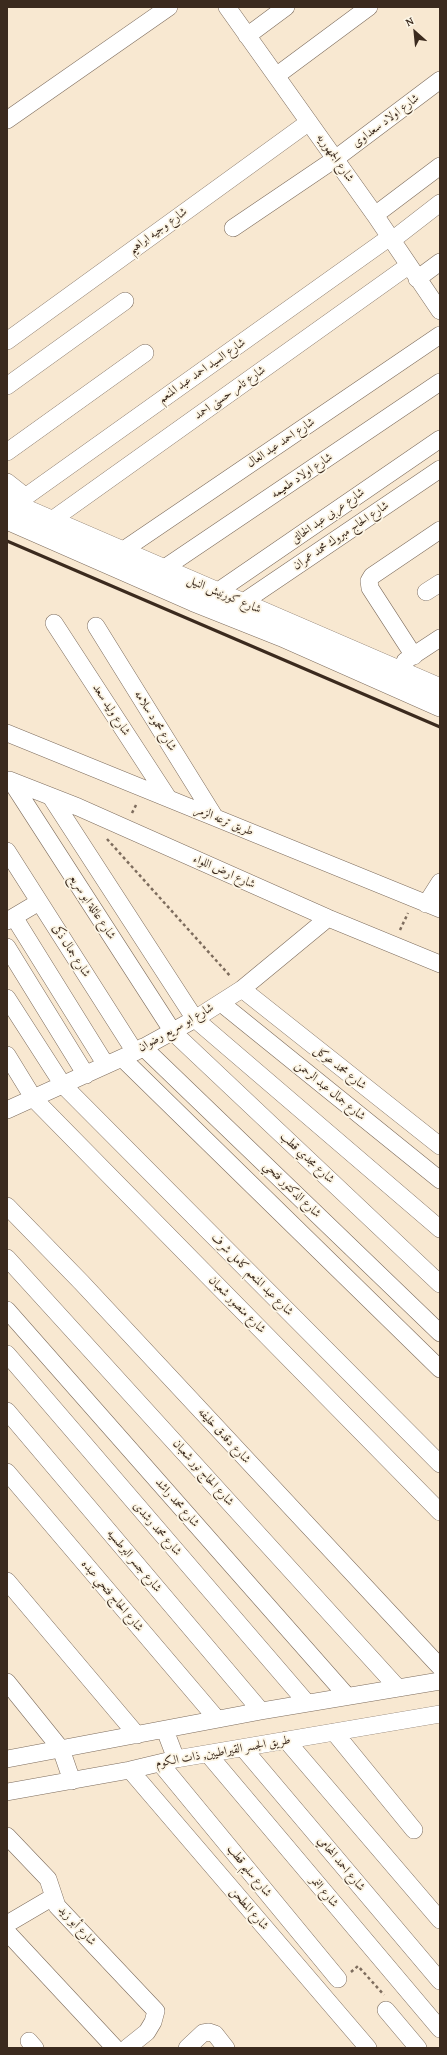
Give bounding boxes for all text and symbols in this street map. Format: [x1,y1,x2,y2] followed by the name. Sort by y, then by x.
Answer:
[395,12,435,52] north arrow
[403,13,416,30] text: N
[350,91,422,151] street label: شارع اولاد سعداوى
[313,131,357,185] street label: شارع الجمهوريه
[126,205,190,257] street label: شارع وجيه ابراهيم
[156,335,248,407] street label: شارع السيد احمد عبد المنعم
[191,363,269,423] street label: شارع تامر حسنى احمد
[244,415,318,471] street label: شارع احمد عبد العال
[269,450,335,502] street label: شارع اولاد طعيمه
[288,485,368,547] street label: شارع عربى عبد الخالق
[290,499,392,573] street label: شارع الحاج مبروك محمد عمران
[185,573,263,617] street label: شارع كورنيش النيل
[89,682,133,738] street label: شارع وليد سعد
[131,688,179,754] street label: شارع محمود سلامه
[192,803,256,839] street label: طريق ترعه الزمر
[191,852,257,892] street label: شارع ارض اللواء
[66,872,118,942] street label: شارع عائلة ابو سريع
[49,922,93,980] street label: شارع جمال ذكى
[136,1001,216,1055] street label: شارع ابو سريع رضوان
[311,1043,369,1093] street label: شارع محمد عوكل
[292,1058,368,1124] street label: شارع جمال عبد الرحمن
[277,1129,337,1187] street label: شارع مجدي قطب
[260,1159,324,1221] street label: شارع الدكتور فتحي
[208,1231,296,1319] street label: شارع عبد المنعم كامل شرف
[205,1273,269,1337] street label: شارع منصور شعبان
[195,1405,253,1467] street label: شارع دقدق خليفه
[169,1437,237,1509] street label: شارع الحاج نور شعبان
[152,1475,202,1531] street label: شارع محمد راشد
[130,1499,184,1559] street label: شارع محمد رشدى
[104,1527,164,1595] street label: شارع جسر البرطسيه
[78,1557,146,1635] street label: شارع الحاج فتحي عبده
[154,1733,292,1771] street label: طريق الجسر القيراطيين, ذات الكوم
[314,1834,368,1894] street label: شارع احمد المحامي
[224,1842,274,1900] street label: شارع سليم قطب
[307,1873,341,1911] street label: شارع النمر
[227,1885,271,1933] street label: شارع المطحن
[55,1903,99,1949] street label: شارع أبو زيد

